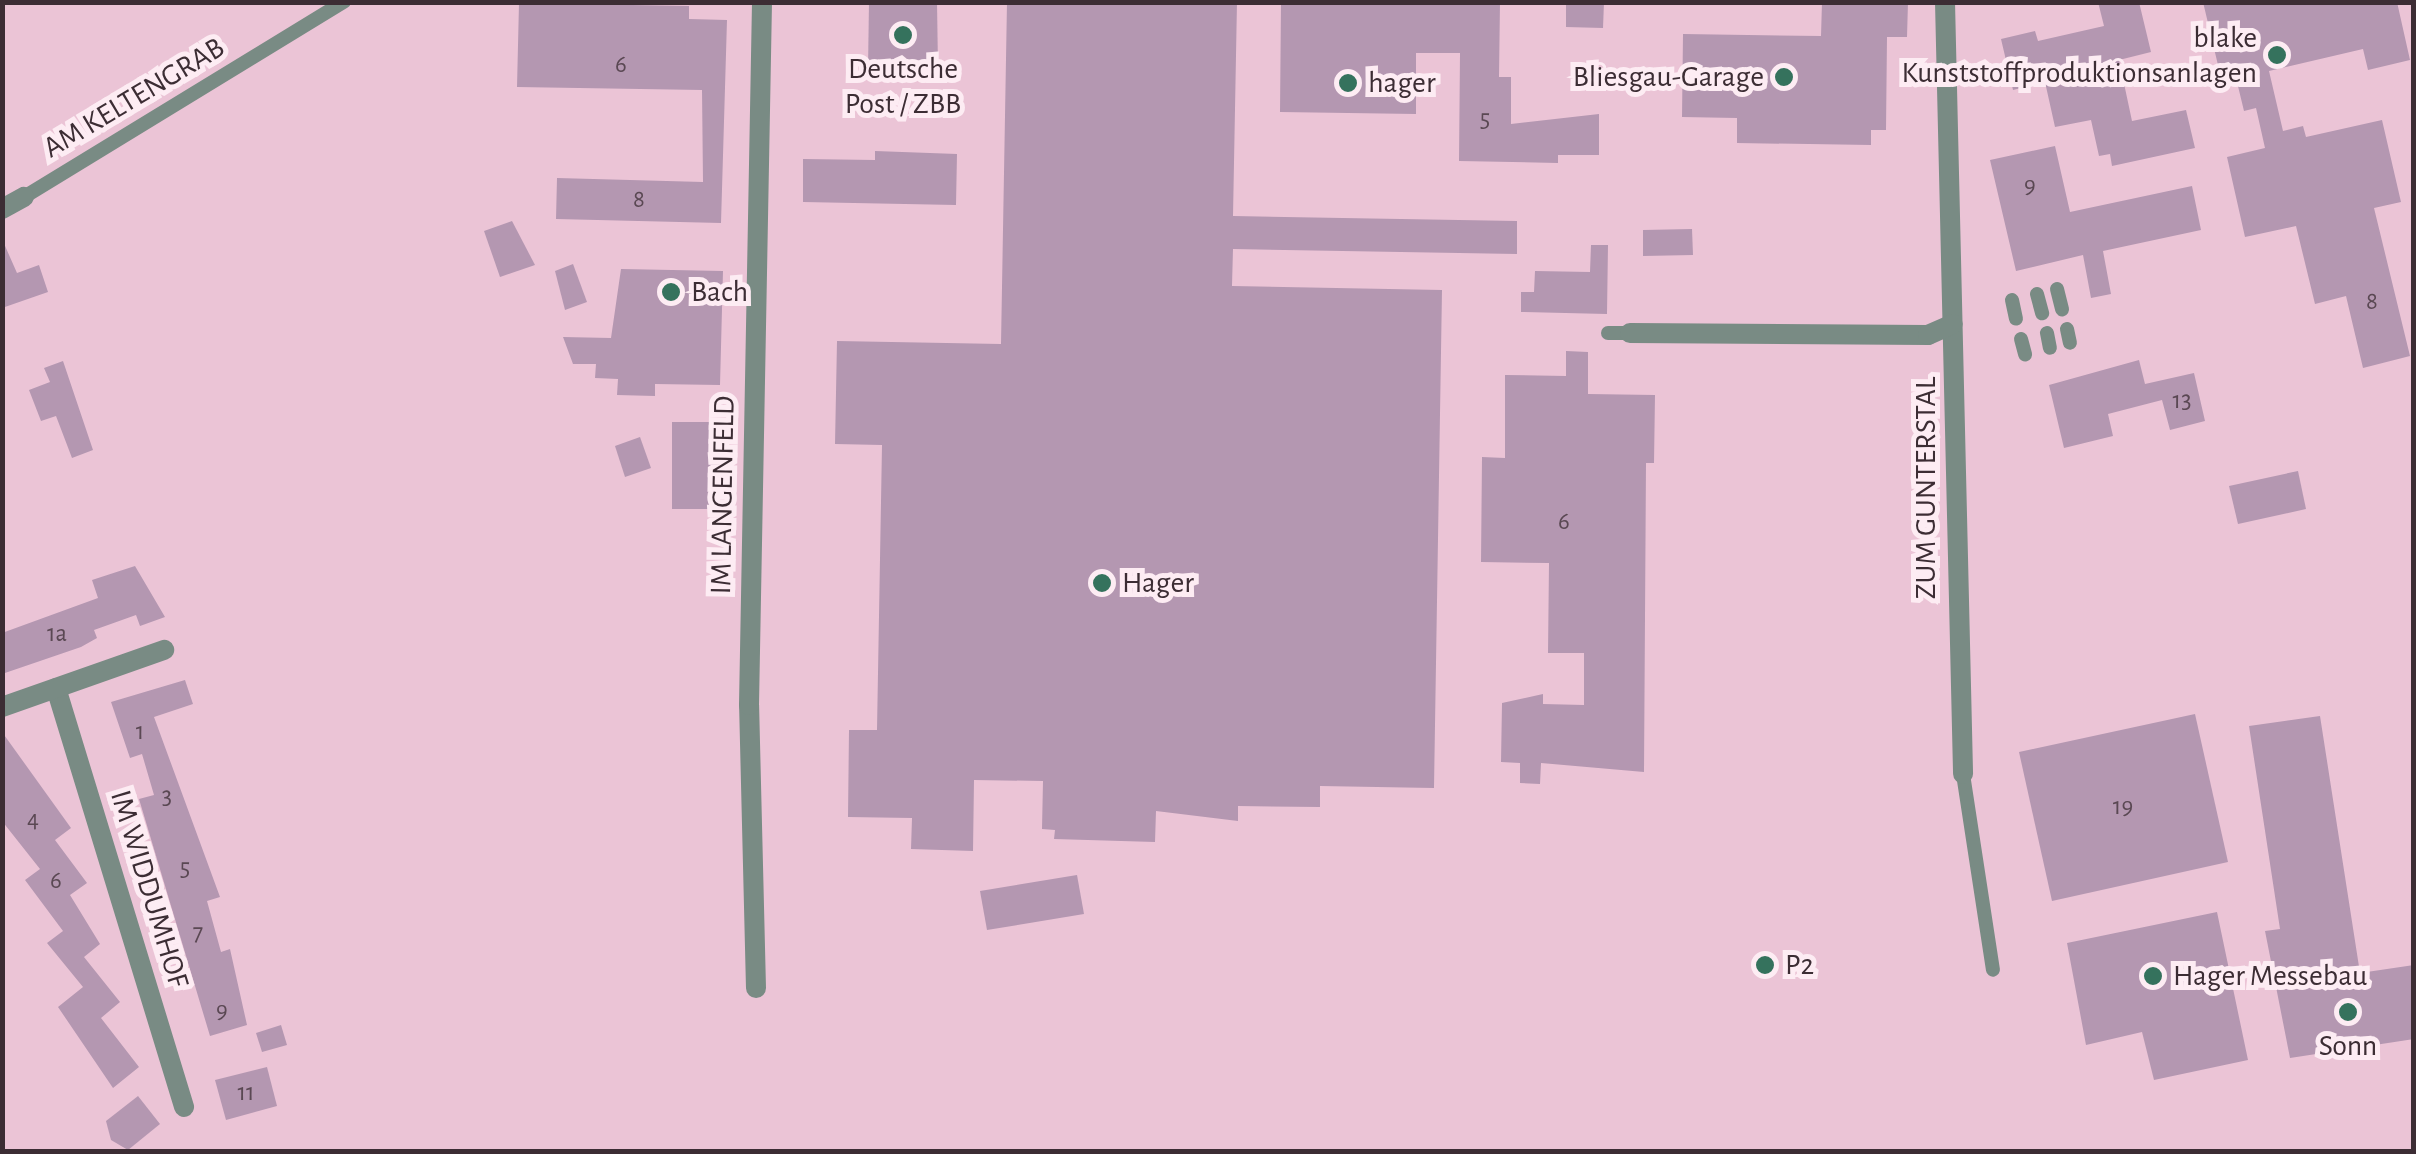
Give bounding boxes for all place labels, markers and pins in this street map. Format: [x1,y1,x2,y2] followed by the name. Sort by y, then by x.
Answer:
[1901,20,2257,90] place label: blake Kunststoffproduktionsanlagen
[892,24,914,46] marker: Deutsche Post / ZBB
[2266,44,2288,66] marker: blake Kunststoffproduktionsanlagen
[845,51,961,122] place label: Deutsche Post / ZBB
[1573,59,1764,95] place label: Bliesgau-Garage
[1368,65,1436,101] place label: hager
[1773,66,1795,88] marker: Bliesgau-Garage
[1337,72,1359,94] marker: hager
[691,274,748,310] place label: Bach
[660,281,682,303] marker: Bach
[1122,565,1194,601] place label: Hager
[1091,572,1113,594] marker: Hager
[1785,947,1814,983] place label: P2
[1754,954,1776,976] marker: P2
[2173,958,2367,994] place label: Hager Messebau
[2142,965,2164,987] marker: Hager Messebau
[2337,1001,2359,1023] marker: Sonn
[2319,1028,2377,1064] place label: Sonn

